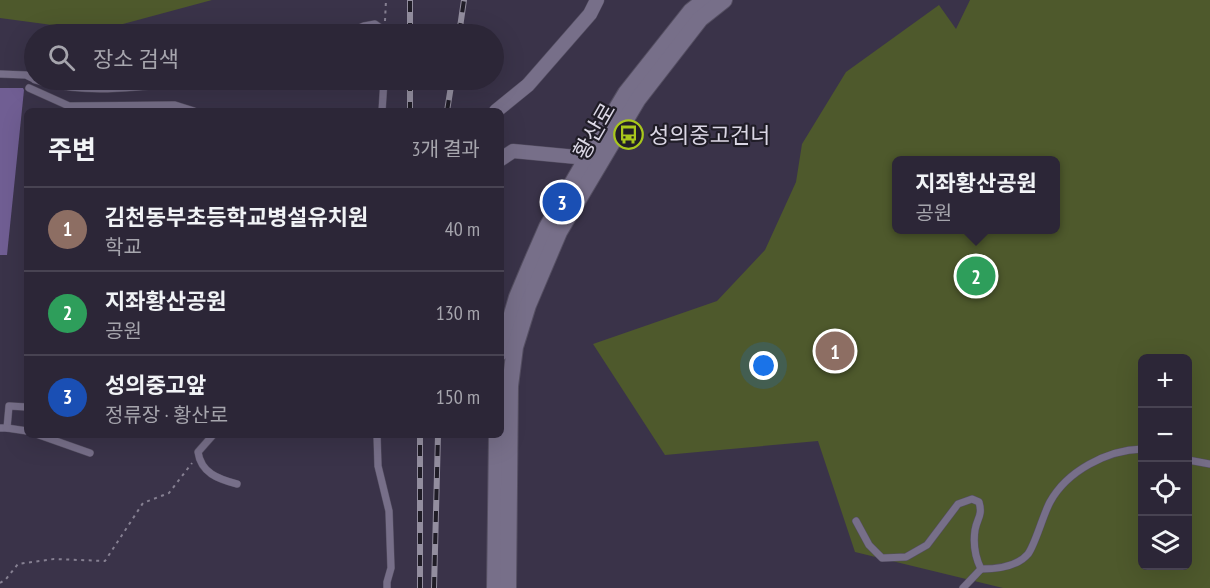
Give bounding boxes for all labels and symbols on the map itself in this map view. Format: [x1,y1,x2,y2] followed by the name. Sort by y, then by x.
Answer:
[567,98,621,164] street label: 황산로
[612,119,644,151] bus stop icon: 성의중고건너
[649,121,770,149] place label: 성의중고건너
[542,180,582,224] pin: 3
[956,254,996,298] pin: 2
[816,328,854,374] pin: 1
[749,351,778,380] your location

